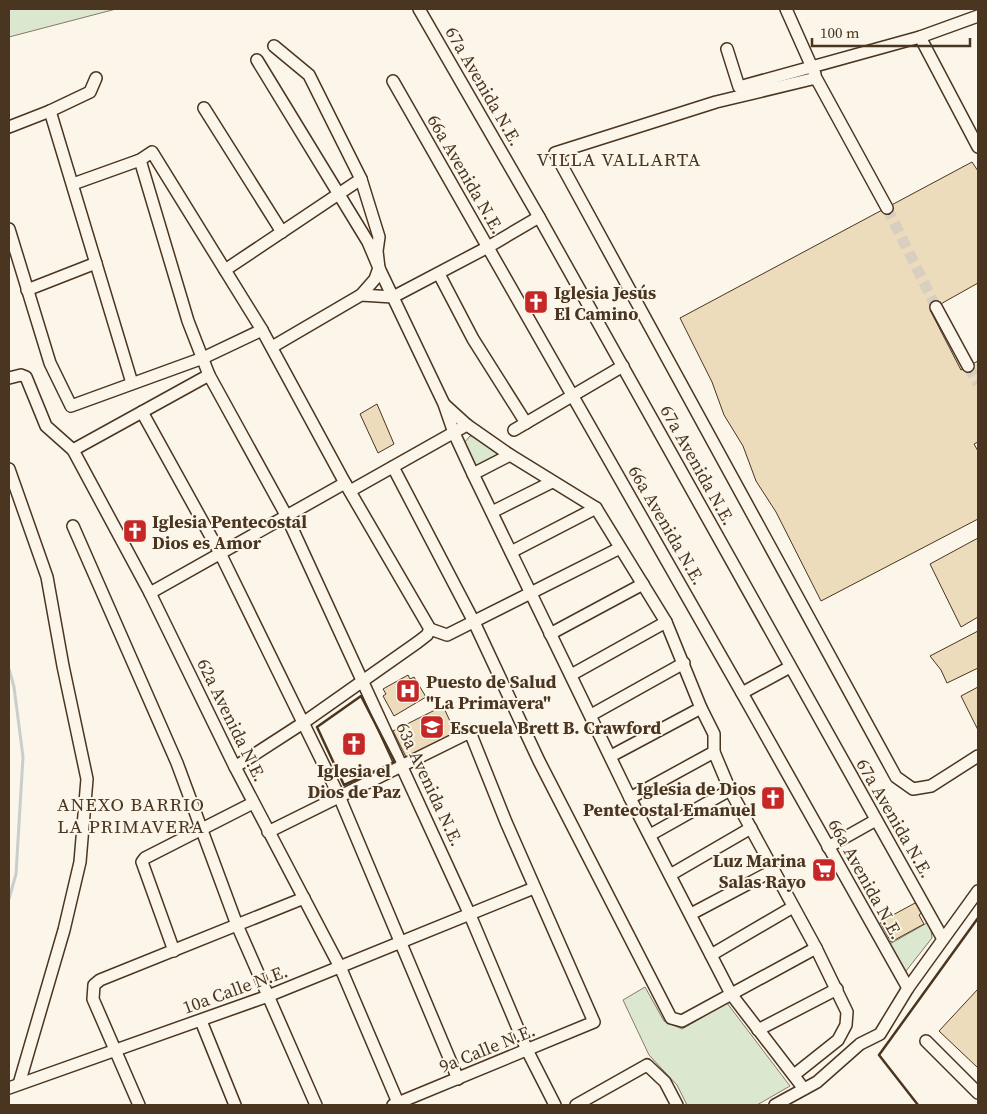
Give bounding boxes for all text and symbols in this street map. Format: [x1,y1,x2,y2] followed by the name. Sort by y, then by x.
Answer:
[812,15,970,47] scale bar
[440,22,528,150] street label: 67a Avenida N.E.
[820,22,860,43] text: 100 m
[422,110,510,238] street label: 66a Avenida N.E.
[537,146,701,172] district label: VILLA VALLARTA
[554,280,656,326] place label: Iglesia Jesús El Camino
[523,289,549,315] church icon: Iglesia Jesús El Camino
[655,400,741,530] street label: 67a Avenida N.E.
[623,461,711,589] street label: 66a Avenida N.E.
[152,509,307,555] place label: Iglesia Pentecostal Dios es Amor
[122,518,148,544] church icon: Iglesia Pentecostal Dios es Amor
[191,654,273,786] street label: 62a Avenida N.E.
[426,669,557,715] place label: Puesto de Salud "La Primavera"
[395,678,421,704] hospital icon: Puesto de Salud "La Primavera"
[419,714,445,740] school or university icon: Escuela Brett B. Crawford
[450,715,662,740] place label: Escuela Brett B. Crawford
[390,718,470,850] street label: 63a Avenida N.E.
[341,731,367,757] church icon: Iglesia el Dios de Paz
[851,754,939,882] street label: 67a Avenida N.E.
[307,758,401,804] place label: Iglesia el Dios de Paz
[583,776,756,822] place label: Iglesia de Dios Pentecostal Emanuel
[760,785,786,811] church icon: Iglesia de Dios Pentecostal Emanuel
[57,791,205,839] district label: ANEXO BARRIO LA PRIMAVERA
[823,814,909,944] street label: 66a Avenida N.E.
[713,848,806,894] place label: Luz Marina Salas Rayo
[811,857,837,883] supermarket icon: Luz Marina Salas Rayo
[179,958,291,1020] street label: 10a Calle N.E.
[435,1017,539,1079] street label: 9a Calle N.E.

